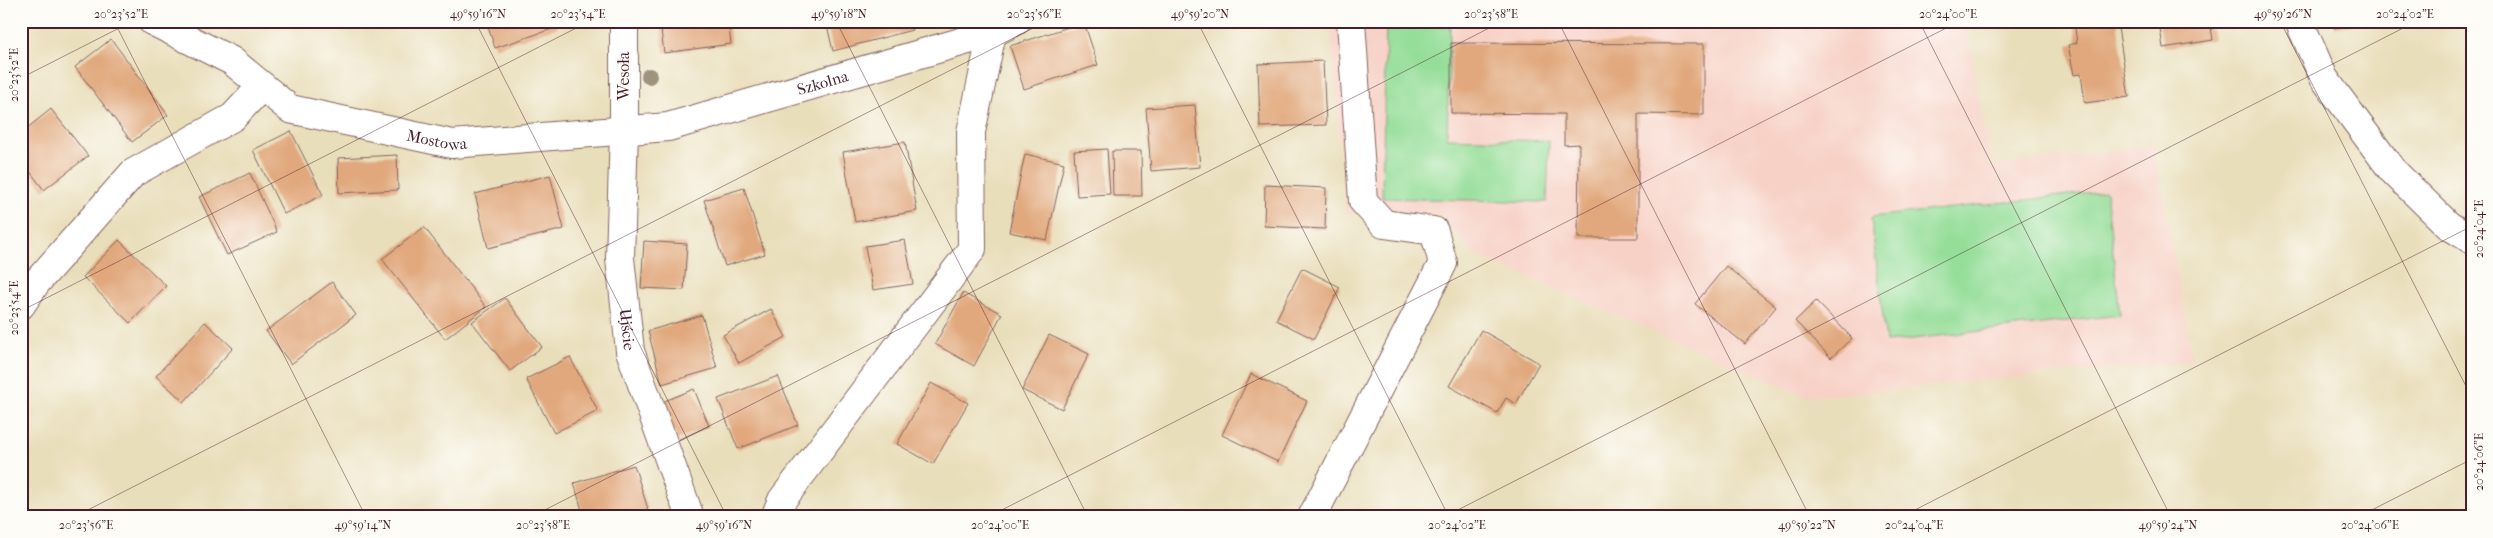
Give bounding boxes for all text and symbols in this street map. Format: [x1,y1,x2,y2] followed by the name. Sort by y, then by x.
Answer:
[94,7,148,21] text: 20°23'52"E
[450,7,506,21] text: 49°59'16"N
[550,7,606,21] text: 20°23'54"E
[811,7,867,21] text: 49°59'18"N
[1007,7,1061,21] text: 20°23'56"E
[1171,7,1229,21] text: 49°59'20"N
[1464,7,1518,21] text: 20°23'58"E
[1919,7,1977,21] text: 20°24'00"E
[2254,7,2312,21] text: 49°59'26"N
[2376,7,2434,21] text: 20°24'02"E
[7,48,21,102] text: 20°23'52"E
[614,51,633,101] street label: Wesoła
[795,66,851,99] street label: Szkolna
[405,125,468,154] street label: Mostowa
[2472,200,2486,258] text: 20°24'04"E
[7,280,21,336] text: 20°23'54"E
[616,308,639,352] street label: Ujście
[2472,433,2486,491] text: 20°24'06"E
[59,518,113,532] text: 20°23'56"E
[335,518,391,532] text: 49°59'14"N
[516,518,570,532] text: 20°23'58"E
[696,518,752,532] text: 49°59'16"N
[971,518,1029,532] text: 20°24'00"E
[1428,518,1486,532] text: 20°24'02"E
[1778,518,1836,532] text: 49°59'22"N
[1885,518,1943,532] text: 20°24'04"E
[2139,518,2197,532] text: 49°59'24"N
[2341,518,2399,532] text: 20°24'06"E

